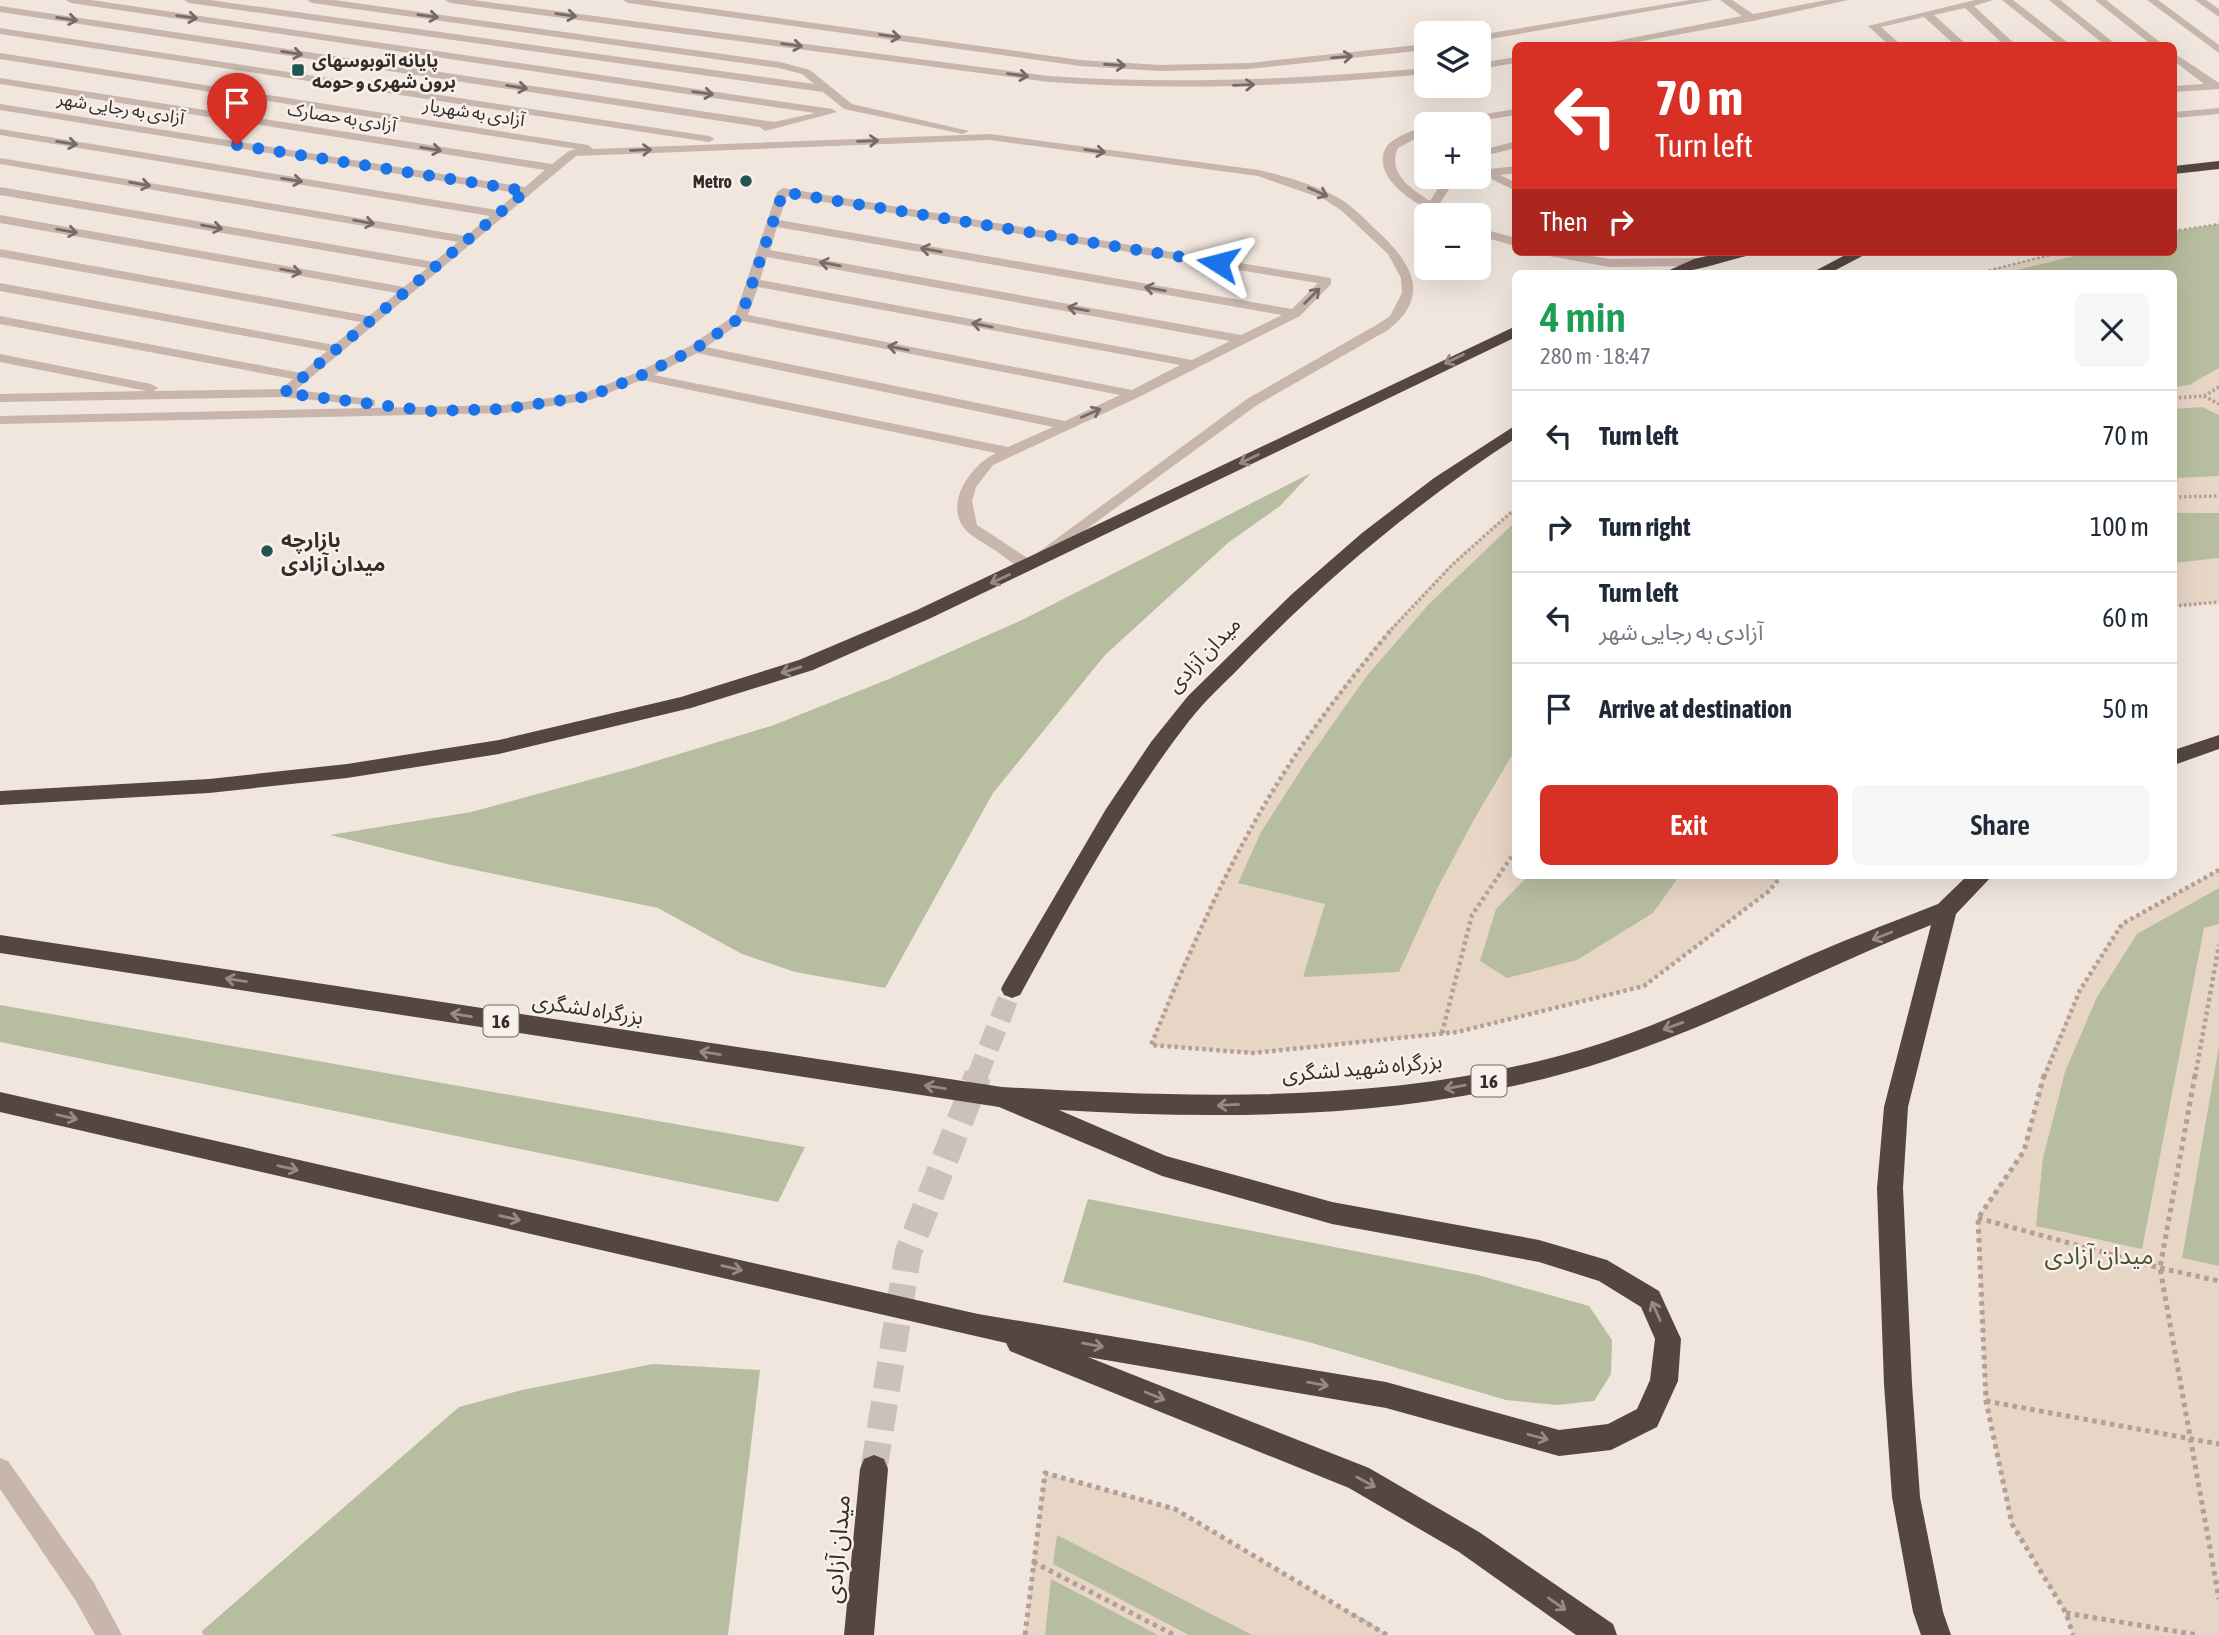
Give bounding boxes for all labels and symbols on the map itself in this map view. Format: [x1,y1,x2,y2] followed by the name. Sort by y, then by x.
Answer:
[555,9,577,22] one-way arrow
[416,10,439,23] one-way arrow
[175,11,198,24] one-way arrow
[56,13,78,26] one-way arrow
[878,30,900,43] one-way arrow
[780,39,803,52] one-way arrow
[281,47,303,60] one-way arrow
[312,50,456,93] place label: پایانه اتوبوسهای برون شهری و حومه
[1330,51,1353,64] one-way arrow
[1103,59,1126,72] one-way arrow
[290,62,306,78] marker: پایانه اتوبوسهای برون شهری و حومه
[1006,68,1028,81] one-way arrow
[207,73,267,145] pin
[1233,78,1256,91] one-way arrow
[506,81,528,94] one-way arrow
[691,86,714,99] one-way arrow
[55,87,187,130] street label: آزادی به رجایی شهر
[421,93,527,131] street label: آزادی به شهریار
[286,98,399,137] street label: آزادی به حصارک
[857,135,880,148] one-way arrow
[55,137,78,150] one-way arrow
[419,143,441,156] one-way arrow
[629,143,652,156] one-way arrow
[1083,145,1106,158] one-way arrow
[693,171,732,192] place label: Metro
[738,173,754,189] marker: Metro
[280,174,303,187] one-way arrow
[128,178,151,191] one-way arrow
[1307,186,1328,199] one-way arrow
[352,216,375,229] one-way arrow
[200,221,223,234] one-way arrow
[55,225,78,238] one-way arrow
[1181,226,1255,300] position arrow
[920,243,943,256] one-way arrow
[820,257,842,270] one-way arrow
[279,265,302,278] one-way arrow
[1144,282,1167,295] one-way arrow
[1304,287,1321,304] one-way arrow
[1067,302,1090,316] one-way arrow
[971,317,994,331] one-way arrow
[887,341,910,354] one-way arrow
[1444,353,1465,367] one-way arrow
[1080,406,1101,419] one-way arrow
[1239,453,1260,466] one-way arrow
[281,527,386,576] place label: بازارچه میدان آزادی
[259,543,275,559] marker: بازارچه میدان آزادی
[990,573,1011,586] one-way arrow
[1161,611,1245,697] street label: میدان آزادی
[781,664,803,677] one-way arrow
[1872,930,1894,943] one-way arrow
[225,974,248,987] one-way arrow
[531,987,645,1030] street label: بزرگراه لشگری
[484,1006,518,1036] road number: 16
[450,1008,473,1021] one-way arrow
[1663,1020,1685,1033] one-way arrow
[699,1046,722,1059] one-way arrow
[1281,1048,1443,1087] street label: بزرگراه شهید لشگری
[1472,1065,1506,1096] road number: 16
[924,1080,947,1093] one-way arrow
[1444,1081,1467,1094] one-way arrow
[1217,1099,1240,1112] one-way arrow
[55,1111,78,1125] one-way arrow
[277,1162,299,1175] one-way arrow
[498,1211,521,1225] one-way arrow
[2044,1242,2154,1270] park label: میدان آزادی
[720,1262,743,1275] one-way arrow
[1649,1301,1662,1323] one-way arrow
[1081,1339,1104,1352] one-way arrow
[1306,1377,1329,1391] one-way arrow
[1144,1391,1165,1404] one-way arrow
[1527,1431,1549,1444] one-way arrow
[1355,1475,1375,1489] one-way arrow
[819,1494,856,1605] street label: میدان آزادی
[1547,1597,1566,1611] one-way arrow

